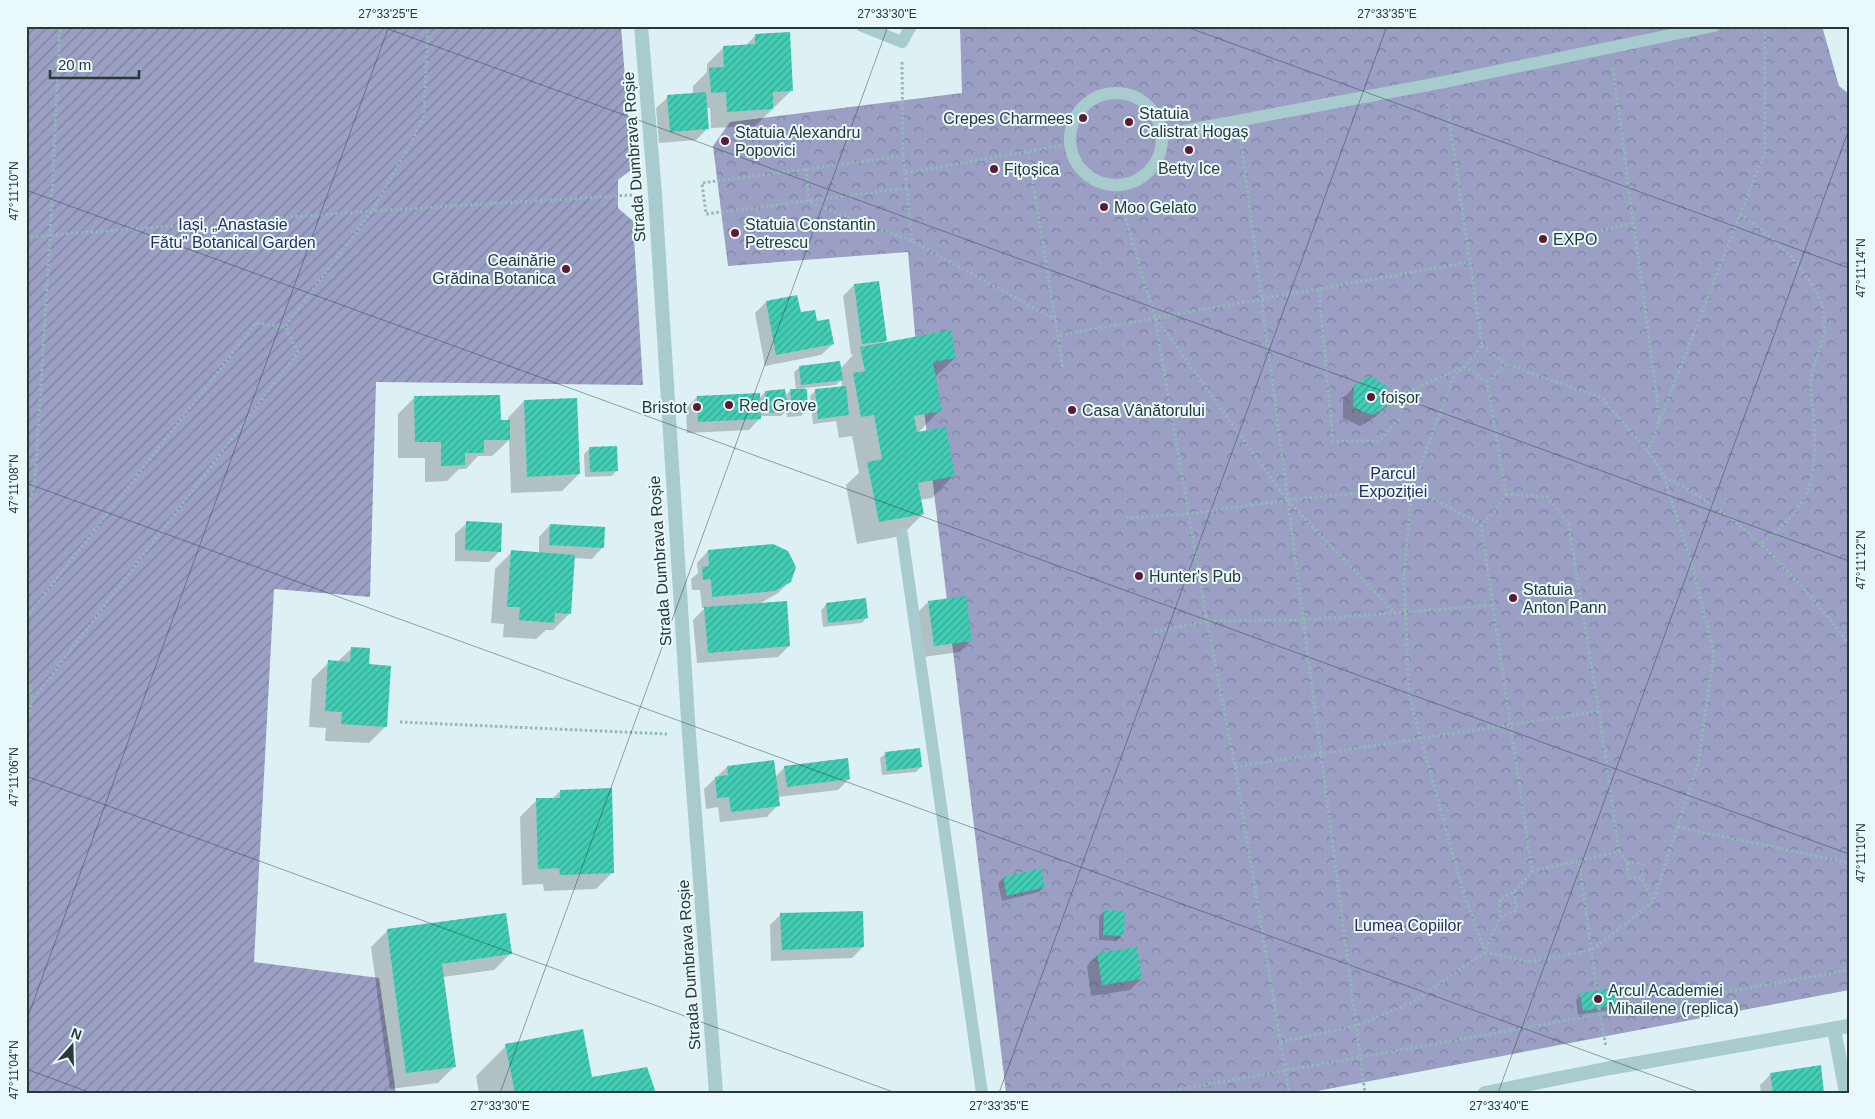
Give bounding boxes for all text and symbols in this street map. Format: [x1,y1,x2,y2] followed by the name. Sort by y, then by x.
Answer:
[358,7,418,21] text: 27°33'25"E
[857,7,917,21] text: 27°33'30"E
[1357,7,1417,21] text: 27°33'35"E
[50,48,139,80] scale bar
[58,56,91,73] text: 20 m
[620,71,648,243] street label: Strada Dumbrava Roșie
[1139,105,1248,140] place label: Statuia Calistrat Hogaș
[943,110,1073,127] place label: Crepes Charmees
[1077,112,1089,124] marker: Crepes Charmees
[1123,116,1135,128] marker: Statuia Calistrat Hogaș
[735,124,860,159] place label: Statuia Alexandru Popovici
[719,135,731,147] marker: Statuia Alexandru Popovici
[1183,144,1195,156] marker: Betty Ice
[1158,160,1220,177] place label: Betty Ice
[7,161,21,221] text: 47°11'10"N
[1004,161,1059,178] place label: Fițoșica
[988,163,1000,175] marker: Fițoșica
[1114,199,1197,216] place label: Moo Gelato
[1098,201,1110,213] marker: Moo Gelato
[150,216,316,251] park label: Iași, „Anastasie Fătu” Botanical Garden
[745,216,876,251] place label: Statuia Constantin Petrescu
[729,227,741,239] marker: Statuia Constantin Petrescu
[1553,231,1597,248] place label: EXPO
[1537,233,1549,245] marker: EXPO
[1854,238,1868,298] text: 47°11'14"N
[432,252,556,287] place label: Ceainărie Grădina Botanica
[560,263,572,275] marker: Ceainărie Grădina Botanica
[1381,389,1421,406] place label: foișor
[1365,391,1377,403] marker: foișor
[739,397,816,414] place label: Red Grove
[642,399,688,416] place label: Bristot
[723,399,735,411] marker: Red Grove
[691,401,703,413] marker: Bristot
[1082,402,1205,419] place label: Casa Vânătorului
[1066,404,1078,416] marker: Casa Vânătorului
[7,454,21,514] text: 47°11'08"N
[1359,465,1427,500] park label: Parcul Expoziției
[646,475,674,647] street label: Strada Dumbrava Roșie
[1854,530,1868,590] text: 47°11'12"N
[1149,568,1241,585] place label: Hunter's Pub
[1133,570,1145,582] marker: Hunter's Pub
[1523,581,1607,616] place label: Statuia Anton Pann
[1507,592,1519,604] marker: Statuia Anton Pann
[7,747,21,807] text: 47°11'06"N
[1854,823,1868,883] text: 47°11'10"N
[675,879,703,1051] street label: Strada Dumbrava Roșie
[1354,917,1462,934] park label: Lumea Copiilor
[1608,982,1739,1017] place label: Arcul Academiei Mihailene (replica)
[1592,993,1604,1005] marker: Arcul Academiei Mihailene (replica)
[48,1022,98,1072] north arrow
[69,1025,84,1043] text: N
[7,1040,21,1100] text: 47°11'04"N
[470,1099,530,1113] text: 27°33'30"E
[969,1099,1029,1113] text: 27°33'35"E
[1469,1099,1529,1113] text: 27°33'40"E

